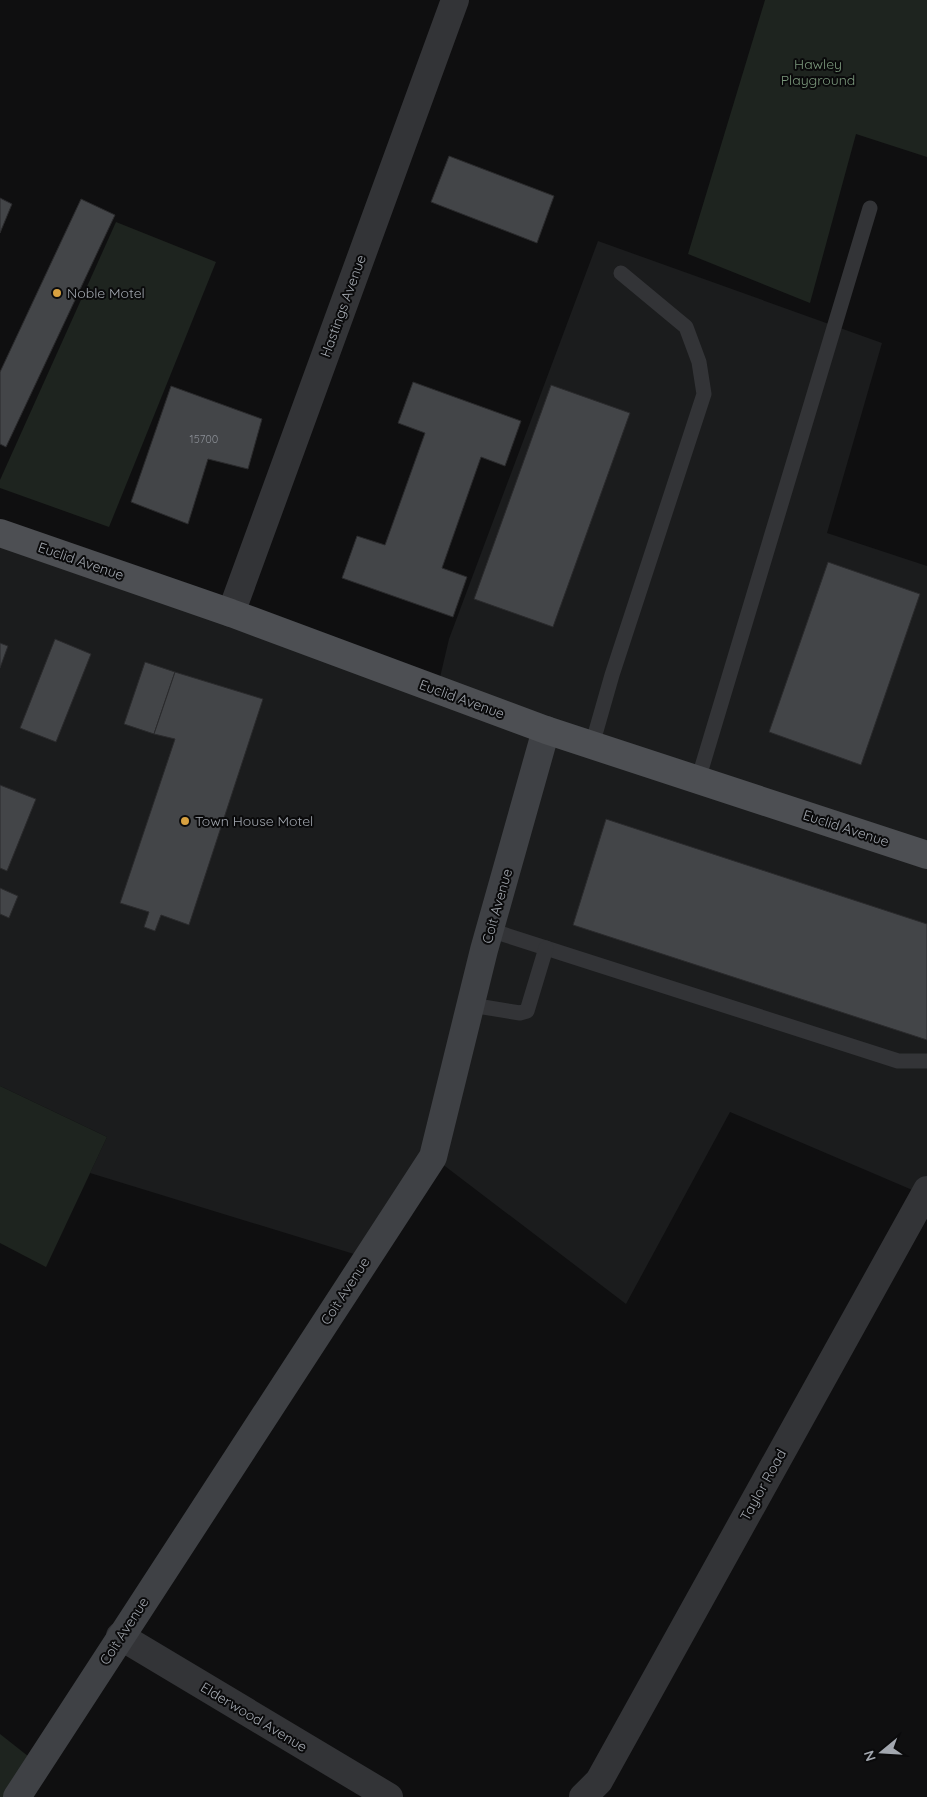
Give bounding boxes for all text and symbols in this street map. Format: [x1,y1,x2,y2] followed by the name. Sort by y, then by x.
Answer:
[781,55,855,89] park label: Hawley Playground
[316,252,370,360] street label: Hastings Avenue
[67,284,145,302] place label: Noble Motel
[51,287,63,299] marker: Noble Motel
[190,432,218,446] house number: 15700
[36,538,126,584] street label: Euclid Avenue
[417,675,507,723] street label: Euclid Avenue
[801,806,891,850] street label: Euclid Avenue
[195,812,313,830] place label: Town House Motel
[179,815,191,827] marker: Town House Motel
[478,866,516,946] street label: Coit Avenue
[316,1254,374,1328] street label: Coit Avenue
[736,1446,790,1524] street label: Taylor Road
[95,1594,153,1668] street label: Coit Avenue
[197,1678,311,1756] street label: Elderwood Avenue
[857,1727,907,1777] north arrow
[859,1748,880,1764] text: N

